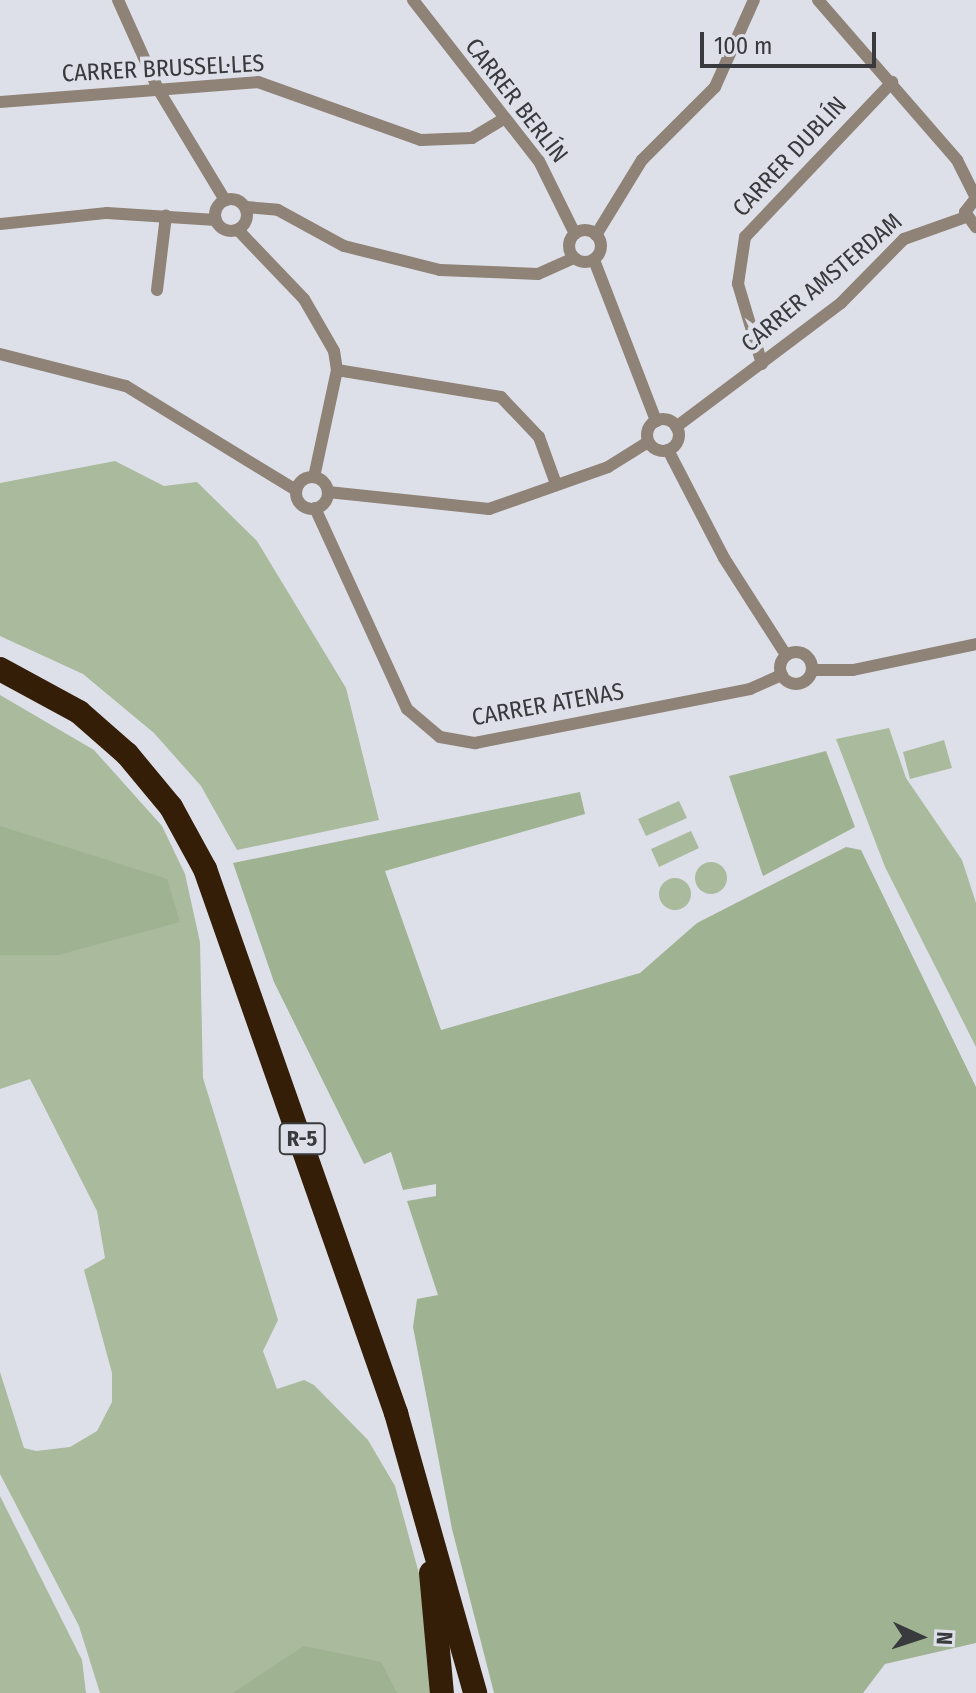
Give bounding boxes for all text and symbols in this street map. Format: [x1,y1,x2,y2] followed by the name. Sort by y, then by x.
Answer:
[704,16,880,66] scale bar
[714,32,772,60] text: 100 m
[459,33,573,169] street label: CARRER BERLÍN
[61,49,265,89] street label: CARRER BRUSSEL·LES
[727,91,853,223] street label: CARRER DUBLÍN
[736,208,908,358] street label: CARRER AMSTERDAM
[470,677,626,733] street label: CARRER ATENAS
[278,1121,326,1157] road number: R-5
[880,1597,960,1677] north arrow
[931,1631,958,1646] text: N

